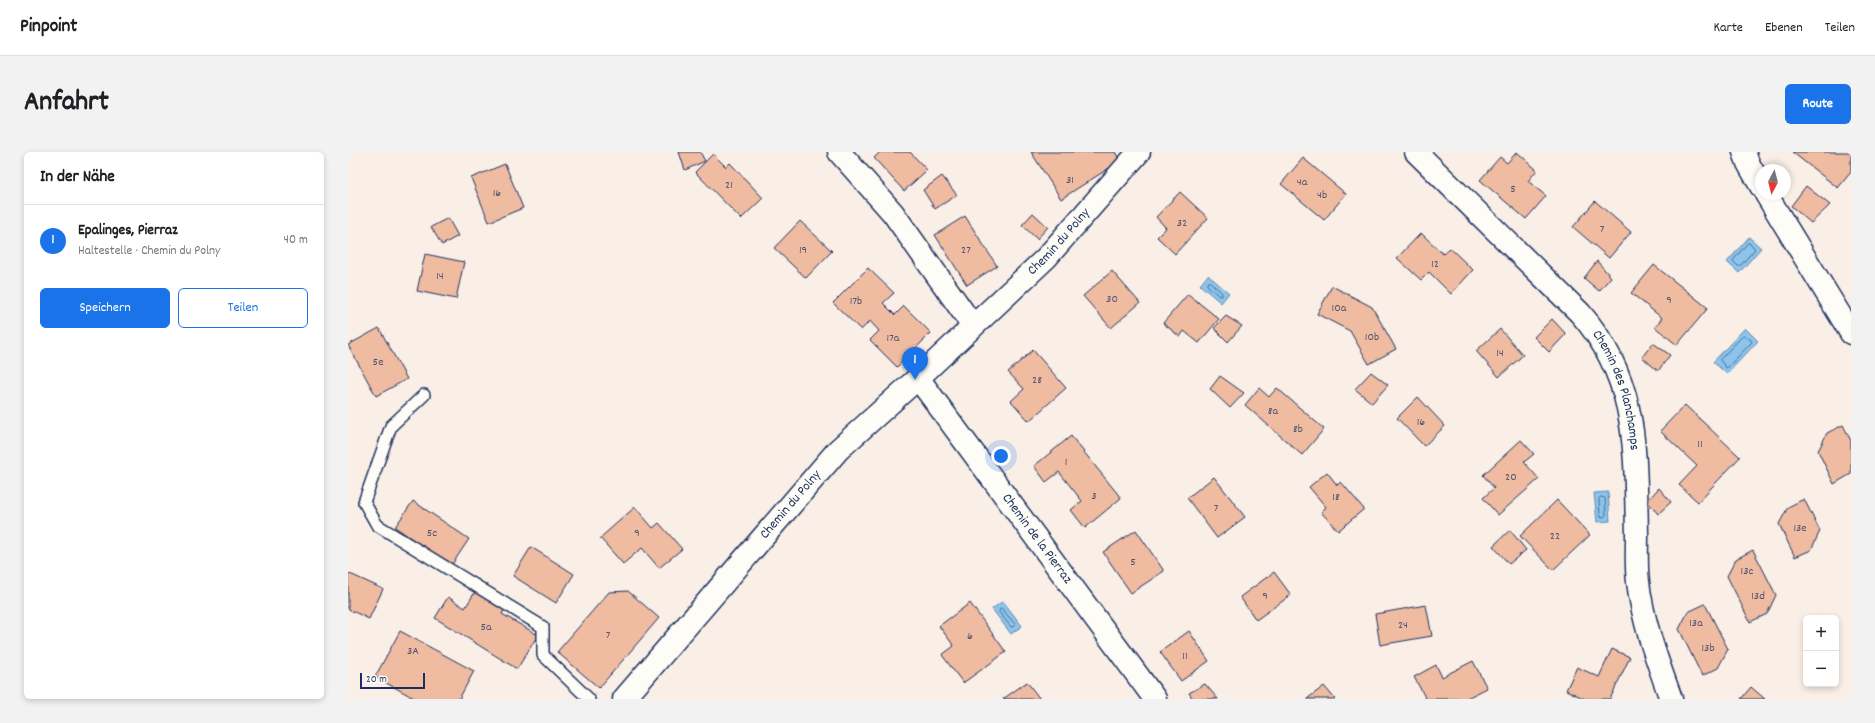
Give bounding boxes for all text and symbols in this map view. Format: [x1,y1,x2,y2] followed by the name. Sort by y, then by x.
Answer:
[20,14,77,41] text: Pinpoint
[1713,18,1743,38] text: Karte
[1765,18,1803,38] text: Ebenen
[1825,18,1855,38] text: Teilen
[24,84,109,124] text: Anfahrt
[1785,84,1851,124] button: Route
[1755,164,1791,200] north arrow
[40,166,115,190] text: In der Nähe
[1066,172,1074,189] house number: 31
[1297,174,1308,191] house number: 4a
[725,177,733,194] house number: 21
[1510,181,1516,198] house number: 5
[493,185,501,202] house number: 16
[1317,187,1327,204] house number: 4b
[1023,204,1095,280] street label: Chemin du Polny
[1177,215,1187,232] house number: 32
[78,220,178,242] text: Epalinges, Pierraz
[1600,221,1605,238] house number: 7
[52,231,54,250] text: 1
[284,231,308,250] text: 40 m
[78,242,220,261] text: Haltestelle · Chemin du Polny
[799,242,807,259] house number: 19
[961,242,971,259] house number: 27
[1431,256,1439,273] house number: 12
[436,268,444,285] house number: 14
[40,288,170,328] button: Speichern
[178,288,308,328] button: Teilen
[1106,291,1118,308] house number: 30
[1666,292,1672,309] house number: 9
[850,293,862,310] house number: 17b
[1332,300,1347,317] house number: 10a
[1587,326,1644,451] street label: Chemin des Planchamps
[1365,329,1379,346] house number: 10b
[887,330,900,347] house number: 17a
[1496,345,1504,362] house number: 14
[902,347,928,380] pin: 1
[373,354,383,371] house number: 5e
[1032,372,1042,389] house number: 28
[1268,403,1279,420] house number: 8a
[1417,414,1425,431] house number: 16
[1293,421,1303,438] house number: 8b
[1697,436,1703,453] house number: 11
[991,446,1011,466] your location
[1065,454,1067,471] house number: 1
[755,466,826,544] street label: Chemin du Polny
[1505,469,1517,486] house number: 20
[1091,488,1097,505] house number: 3
[1332,489,1340,506] house number: 18
[997,490,1077,589] street label: Chemin de la Pierraz
[1214,500,1219,517] house number: 7
[1793,520,1807,537] house number: 13e
[427,525,437,542] house number: 5c
[634,525,640,542] house number: 9
[1550,528,1560,545] house number: 22
[1130,554,1136,571] house number: 5
[1741,563,1754,580] house number: 13c
[1262,588,1268,605] house number: 9
[1751,588,1765,605] house number: 13d
[1689,615,1703,632] house number: 13a
[1803,615,1839,687] map controls
[1803,615,1839,651] button: +
[1398,617,1408,634] house number: 24
[480,619,492,636] house number: 5a
[606,627,611,644] house number: 7
[967,628,973,645] house number: 6
[1701,640,1715,657] house number: 13b
[407,643,419,660] house number: 3A
[1182,648,1188,665] house number: 11
[1803,651,1839,687] button: −
[360,671,425,690] scale bar
[366,672,387,688] text: 20 m

